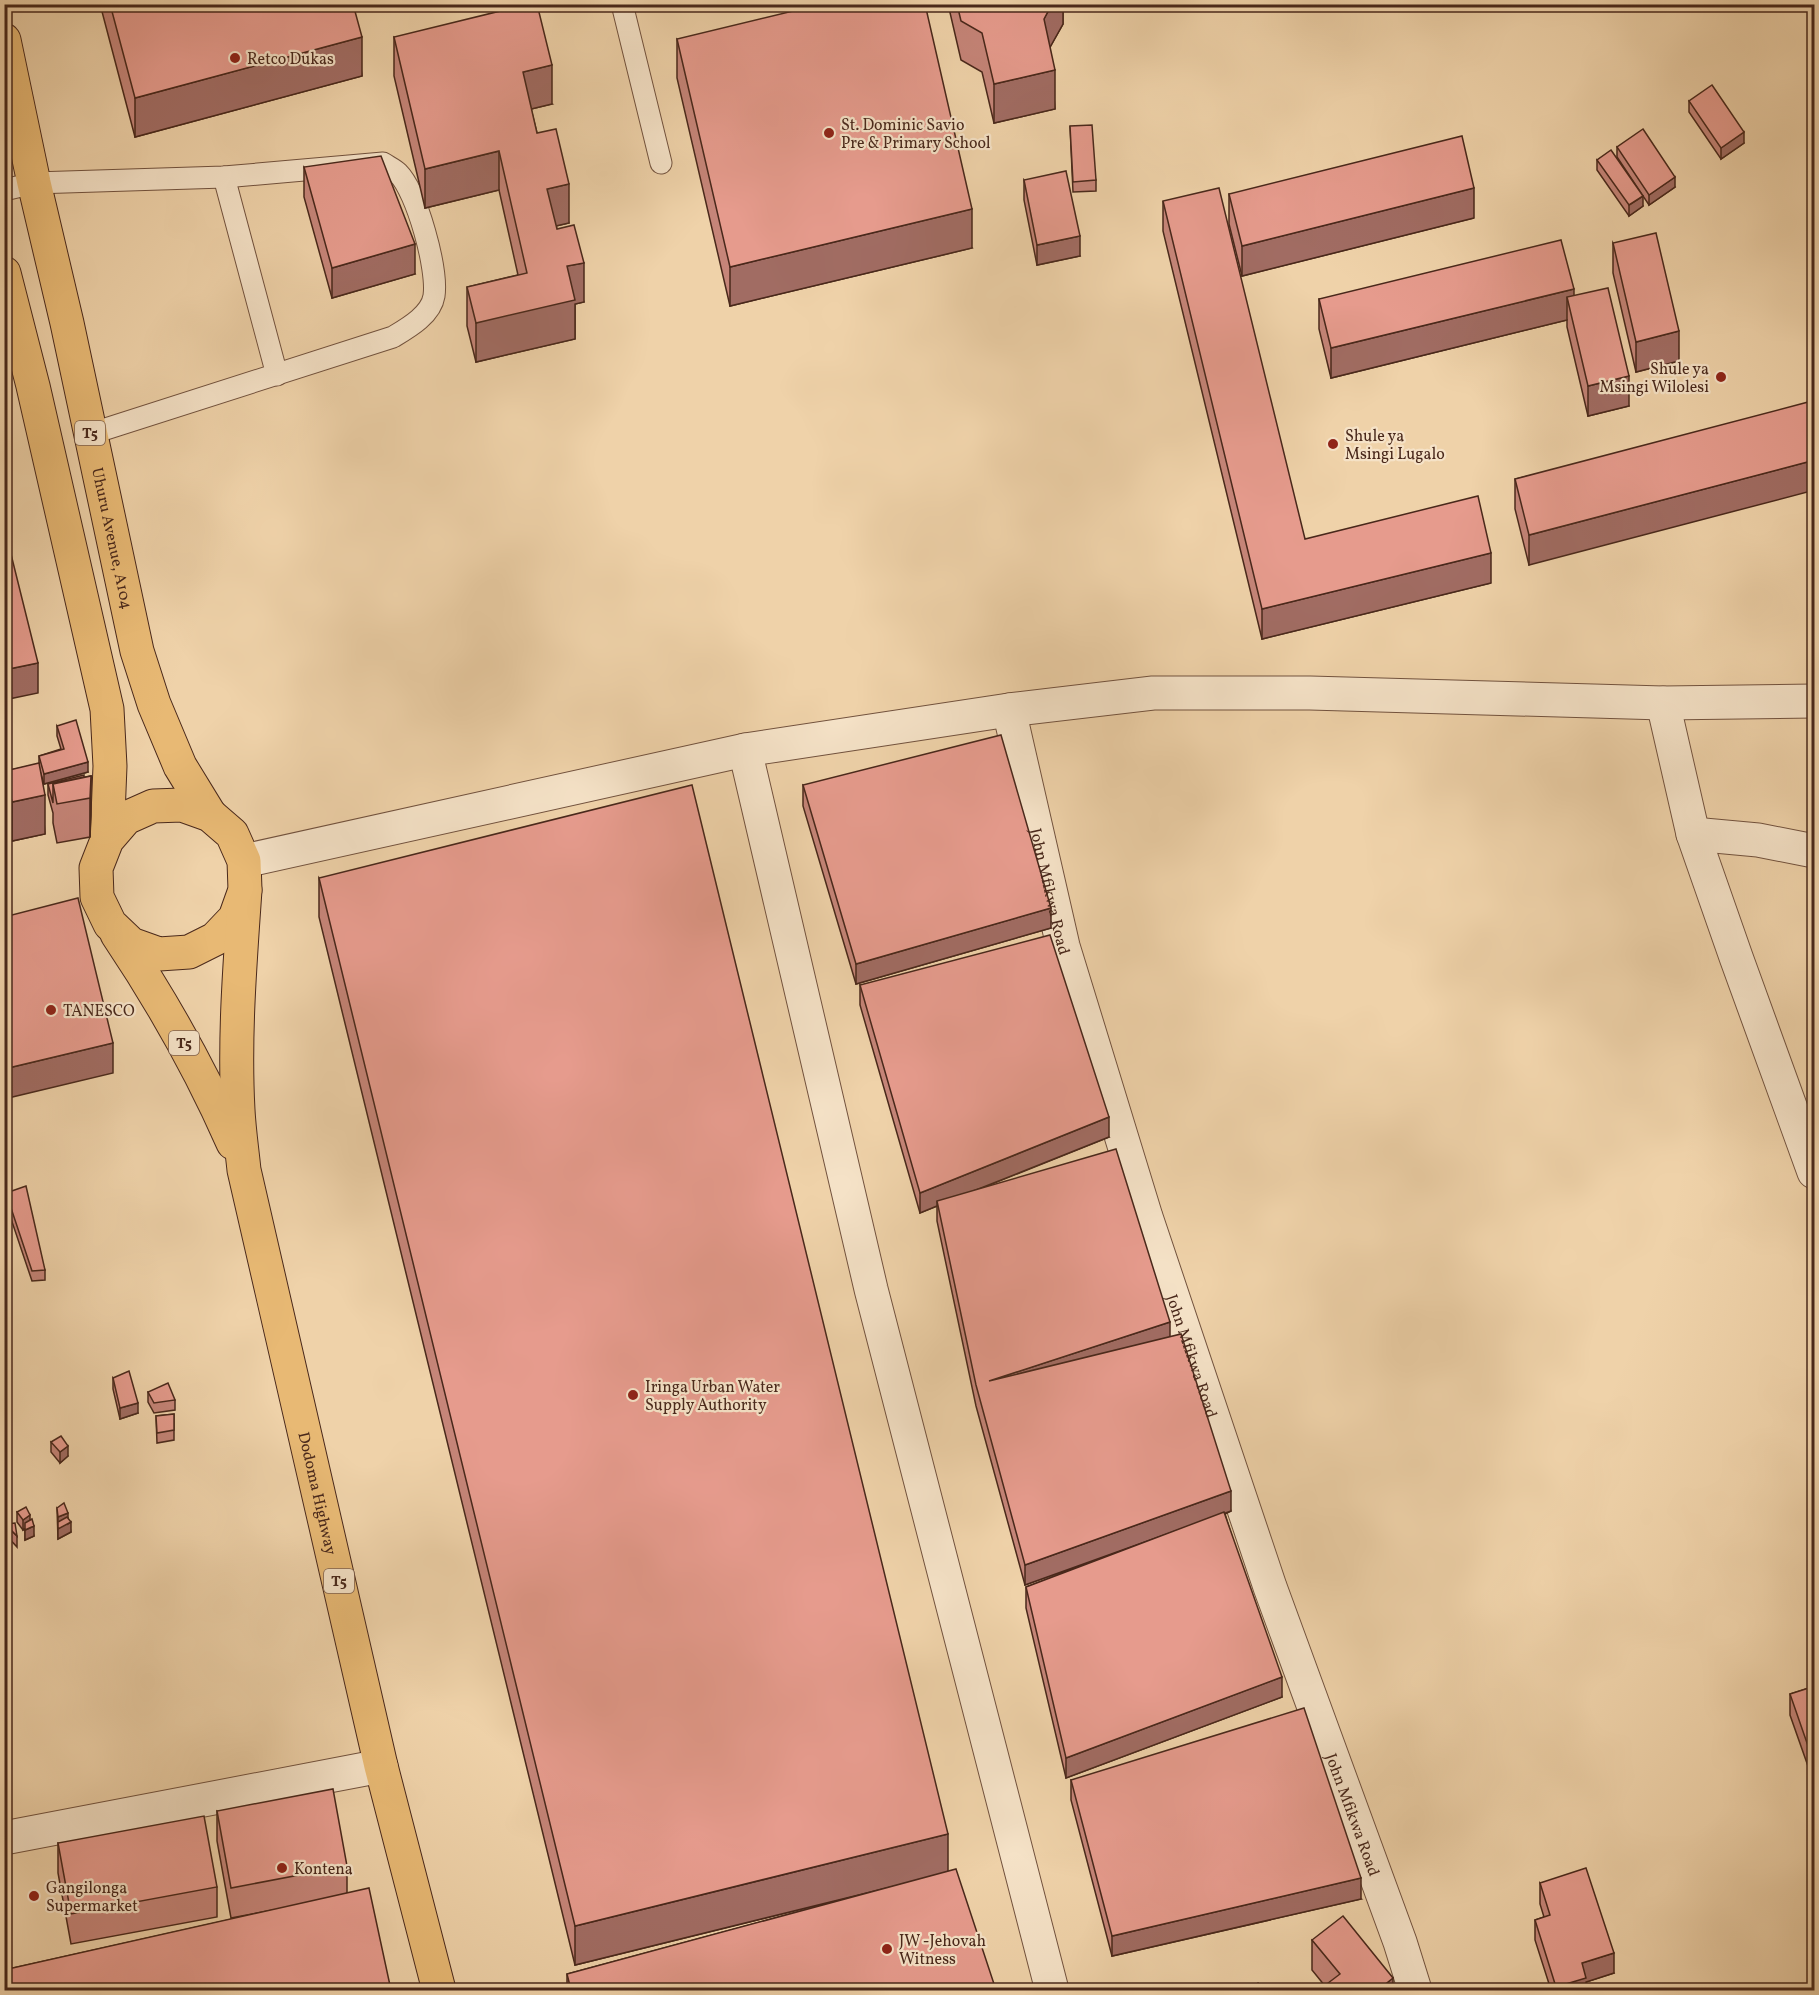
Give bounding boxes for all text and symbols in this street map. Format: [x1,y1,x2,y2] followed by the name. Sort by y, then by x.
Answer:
[247,49,334,71] place label: Retco Dukas
[228,51,242,65] marker: Retco Dukas
[841,115,991,155] place label: St. Dominic Savio Pre & Primary School
[822,126,836,140] marker: St. Dominic Savio Pre & Primary School
[1600,359,1709,399] place label: Shule ya Msingi Wilolesi
[1714,370,1728,384] marker: Shule ya Msingi Wilolesi
[75,421,105,445] road number: T5
[1345,426,1445,466] place label: Shule ya Msingi Lugalo
[1326,437,1340,451] marker: Shule ya Msingi Lugalo
[85,466,137,612] street label: Uhuru Avenue, A104
[1023,826,1074,958] street label: John Mfikwa Road
[63,1001,135,1023] place label: TANESCO
[44,1003,58,1017] marker: TANESCO
[169,1031,199,1055] road number: T5
[1160,1292,1222,1421] street label: John Mfikwa Road
[645,1377,780,1417] place label: Iringa Urban Water Supply Authority
[626,1388,640,1402] marker: Iringa Urban Water Supply Authority
[292,1430,341,1557] street label: Dodoma Highway
[324,1569,354,1593] road number: T5
[1319,1751,1384,1880] street label: John Mfikwa Road
[294,1859,353,1881] place label: Kontena
[275,1861,289,1875] marker: Kontena
[46,1878,138,1918] place label: Gangilonga Supermarket
[27,1889,41,1903] marker: Gangilonga Supermarket
[899,1931,986,1971] place label: JW -Jehovah Witness
[880,1942,894,1956] marker: JW -Jehovah Witness

